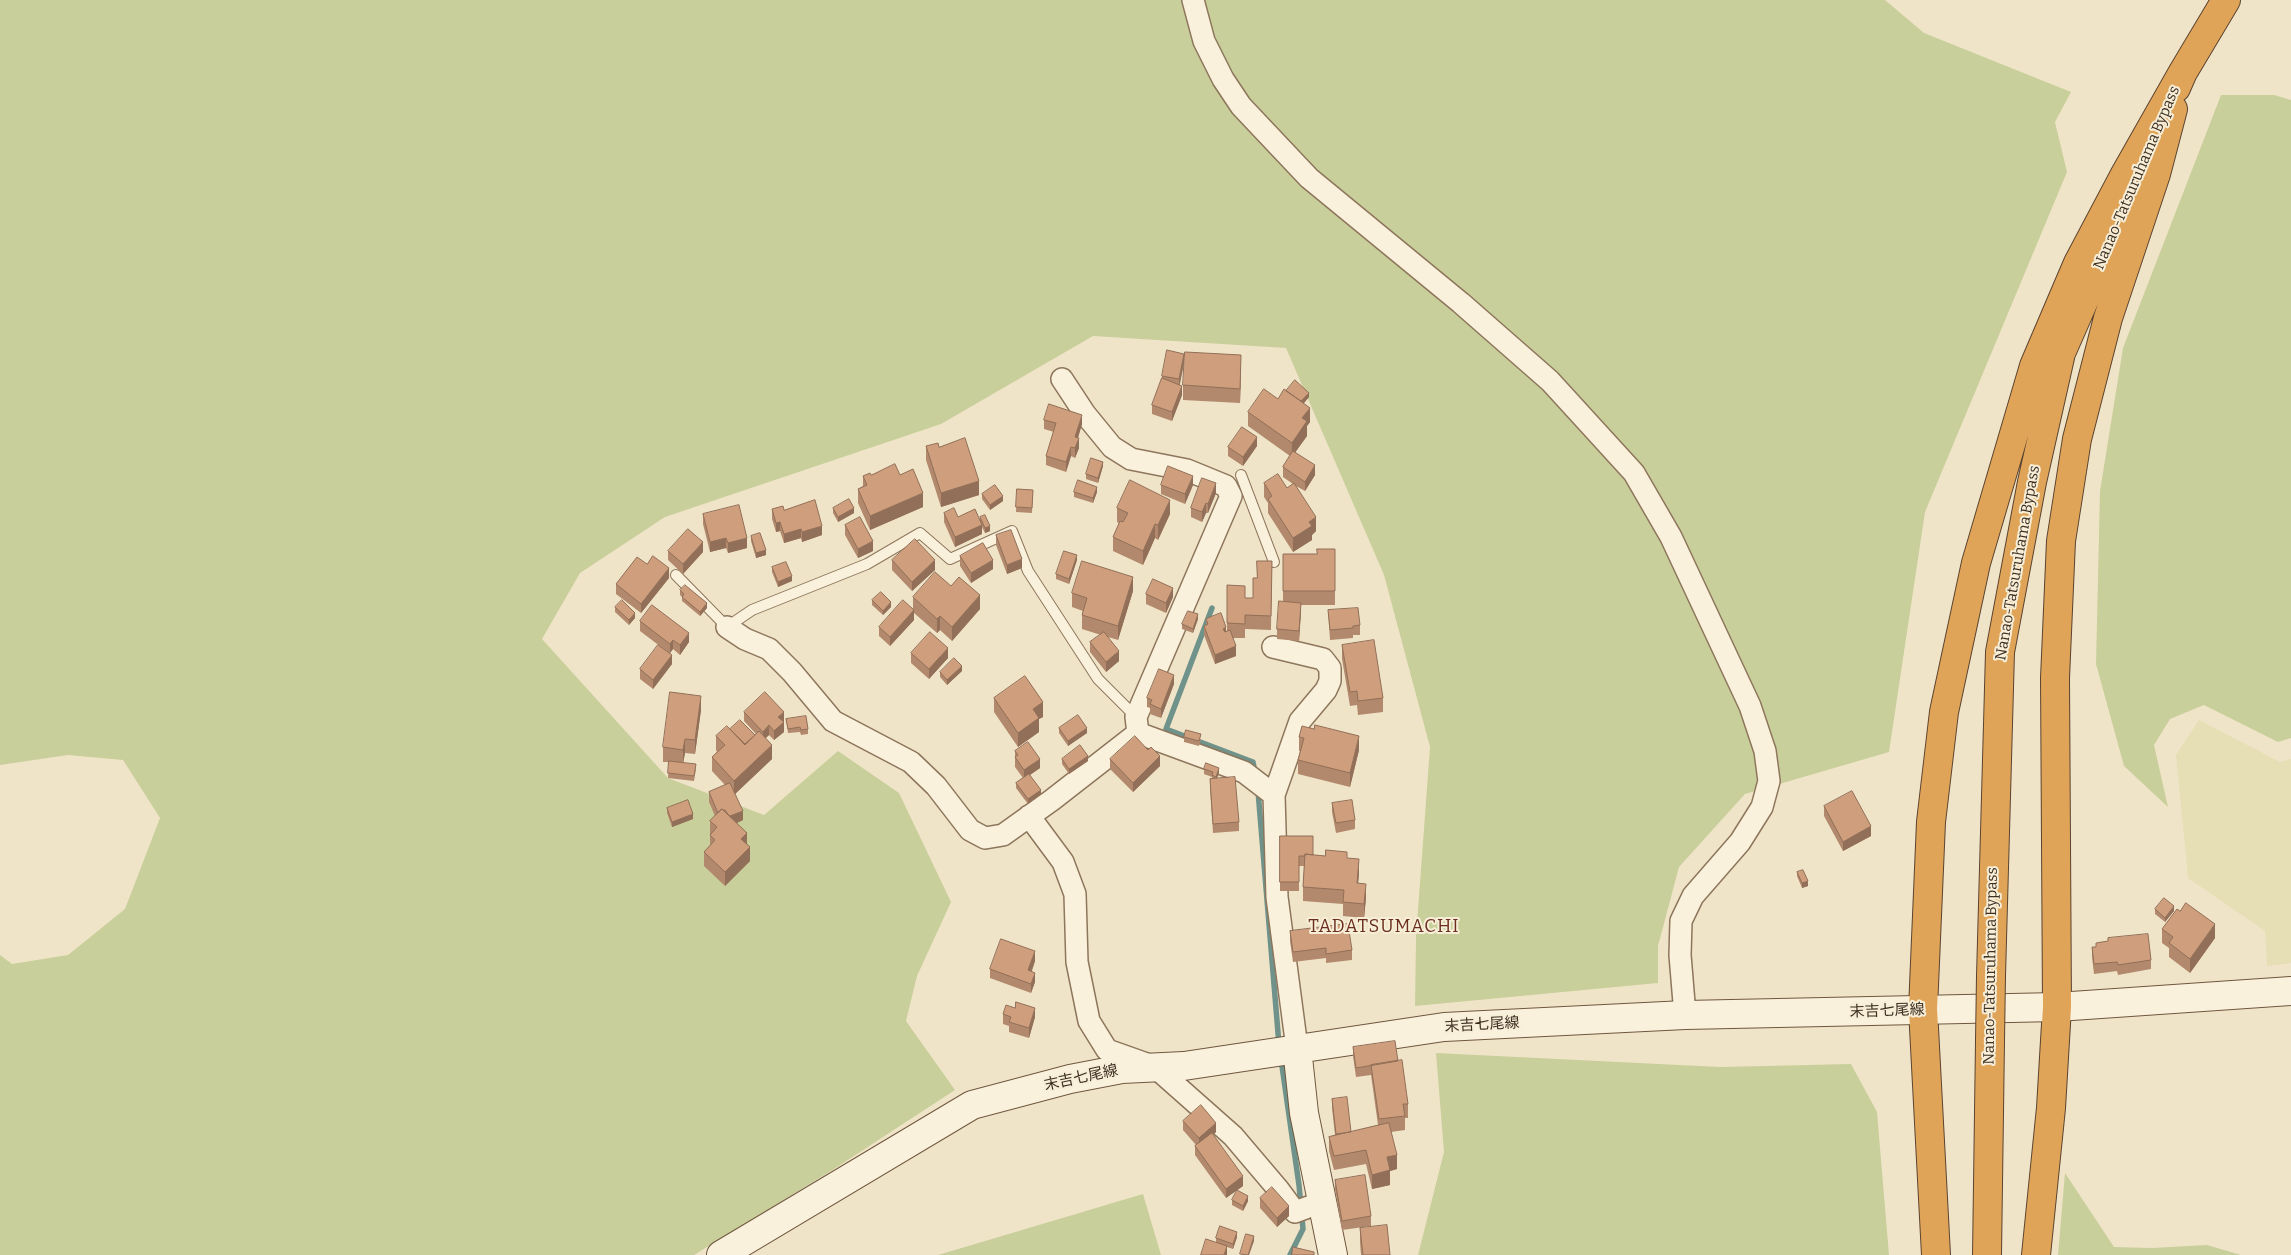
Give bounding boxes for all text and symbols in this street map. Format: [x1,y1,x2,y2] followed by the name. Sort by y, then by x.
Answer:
[2090,84,2184,272] street label: Nanao-Tatsuruhama Bypass
[1992,464,2044,662] street label: Nanao-Tatsuruhama Bypass
[1980,867,2002,1065] street label: Nanao-Tatsuruhama Bypass
[1307,916,1461,938] district label: TADATSUMACHI
[1849,1001,1925,1021] street label: 末吉七尾線
[1444,1014,1520,1036] street label: 末吉七尾線
[1042,1061,1120,1095] street label: 末吉七尾線

